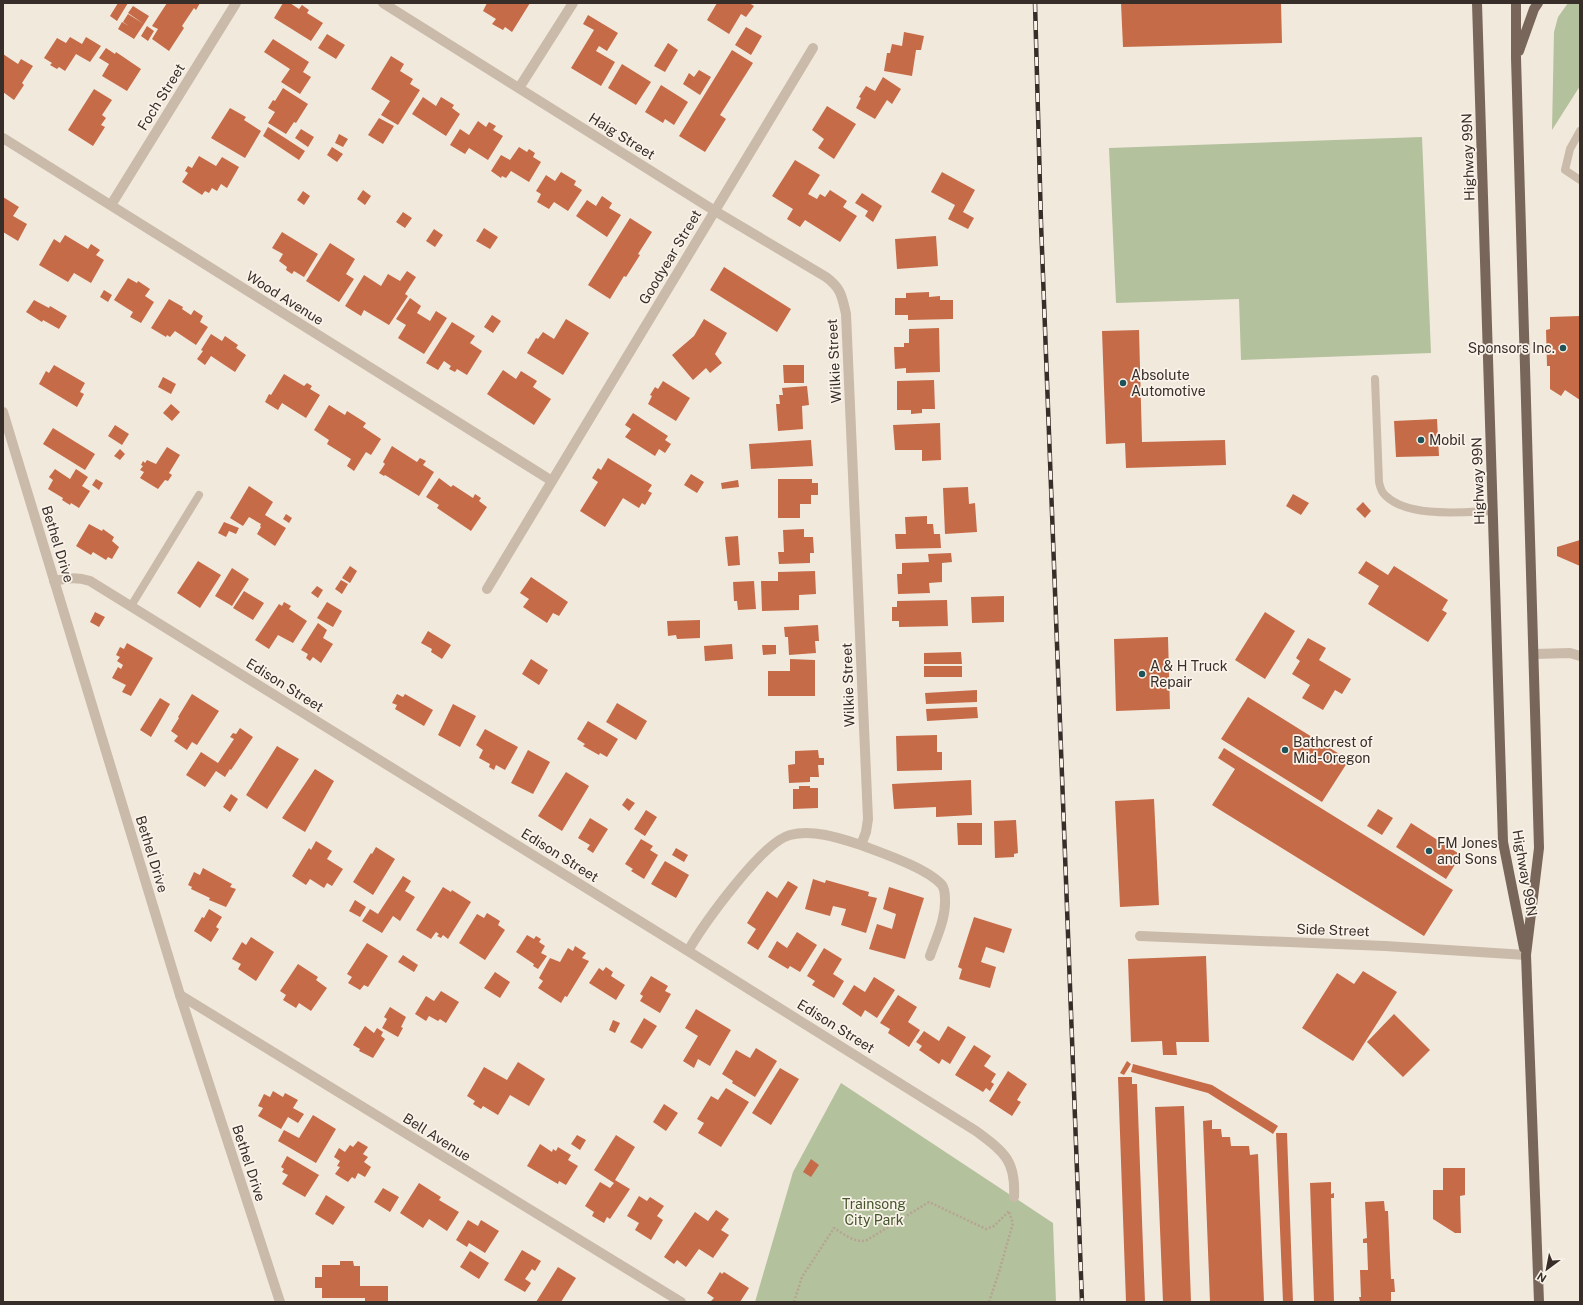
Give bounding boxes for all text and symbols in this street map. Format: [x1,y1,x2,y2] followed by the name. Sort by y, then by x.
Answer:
[134,61,188,133] street label: Foch Street
[586,109,658,163] street label: Haig Street
[1458,113,1478,201] street label: Highway 99N
[636,207,704,307] street label: Goodyear Street
[243,268,327,328] street label: Wood Avenue
[824,318,844,404] street label: Wilkie Street
[1468,340,1555,356] place label: Sponsors Inc.
[1558,343,1568,353] marker: Sponsors Inc.
[1131,367,1206,399] place label: Absolute Automotive
[1118,378,1128,388] marker: Absolute Automotive
[1429,432,1465,448] place label: Mobil
[1416,435,1426,445] marker: Mobil
[1468,437,1488,525] street label: Highway 99N
[39,504,77,584] street label: Bethel Drive
[839,642,857,728] street label: Wilkie Street
[243,655,327,715] street label: Edison Street
[1150,658,1228,690] place label: A & H Truck Repair
[1137,669,1147,679] marker: A & H Truck Repair
[1293,734,1373,766] place label: Bathcrest of Mid-Oregon
[1280,745,1290,755] marker: Bathcrest of Mid-Oregon
[133,814,171,894] street label: Bethel Drive
[518,825,602,885] street label: Edison Street
[1510,828,1540,918] street label: Highway 99N
[1437,835,1498,867] place label: FM Jones and Sons
[1424,846,1434,856] marker: FM Jones and Sons
[1296,921,1370,939] street label: Side Street
[794,996,878,1056] street label: Edison Street
[400,1110,474,1164] street label: Bell Avenue
[229,1123,269,1203] street label: Bethel Drive
[842,1196,906,1228] park label: Trainsong City Park
[1527,1249,1567,1289] north arrow
[1535,1270,1549,1285] text: N

